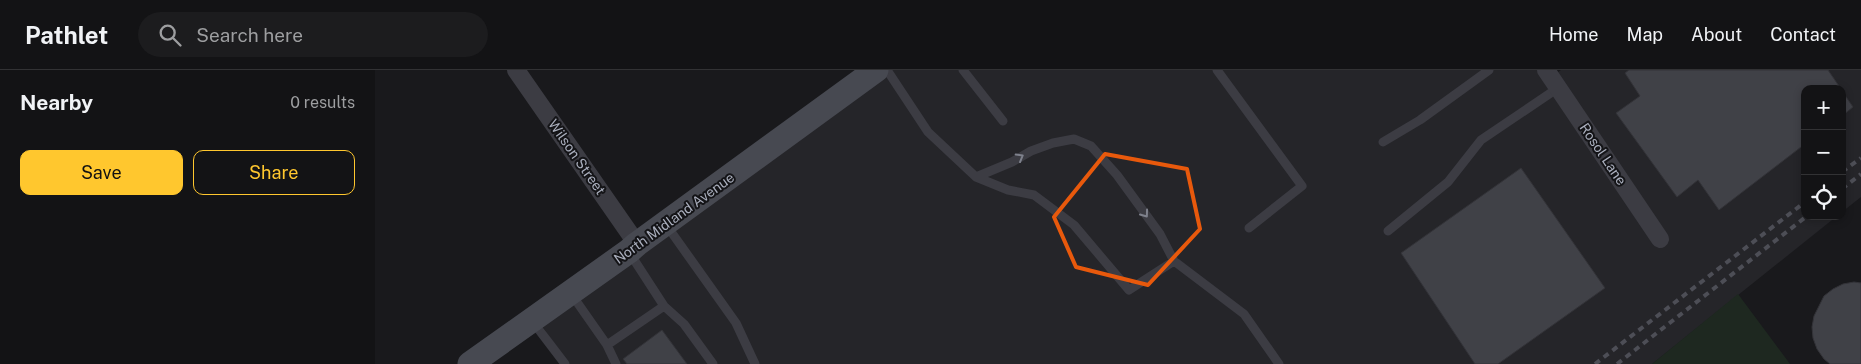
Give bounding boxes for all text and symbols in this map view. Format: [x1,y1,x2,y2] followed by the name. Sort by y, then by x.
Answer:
[138,12,488,57] search box
[25,21,108,49] text: Pathlet
[156,21,184,49] icon: search
[196,24,303,46] text: Search here
[1549,24,1599,45] text: Home
[1627,24,1663,45] text: Map
[1691,24,1742,45] text: About
[1770,24,1836,45] text: Contact
[1801,85,1846,220] map controls
[1801,85,1846,130] button: +
[20,90,93,115] text: Nearby
[290,93,355,112] text: 0 results
[545,116,609,198] street label: Wilson Street
[1576,120,1630,188] street label: Rosol Lane
[1801,130,1846,175] button: −
[20,150,183,195] button: Save
[193,150,355,195] button: Share
[1015,154,1024,164] one-way arrow
[611,169,737,267] street label: North Midland Avenue
[1801,175,1846,220] button: locate
[1139,208,1148,218] one-way arrow

